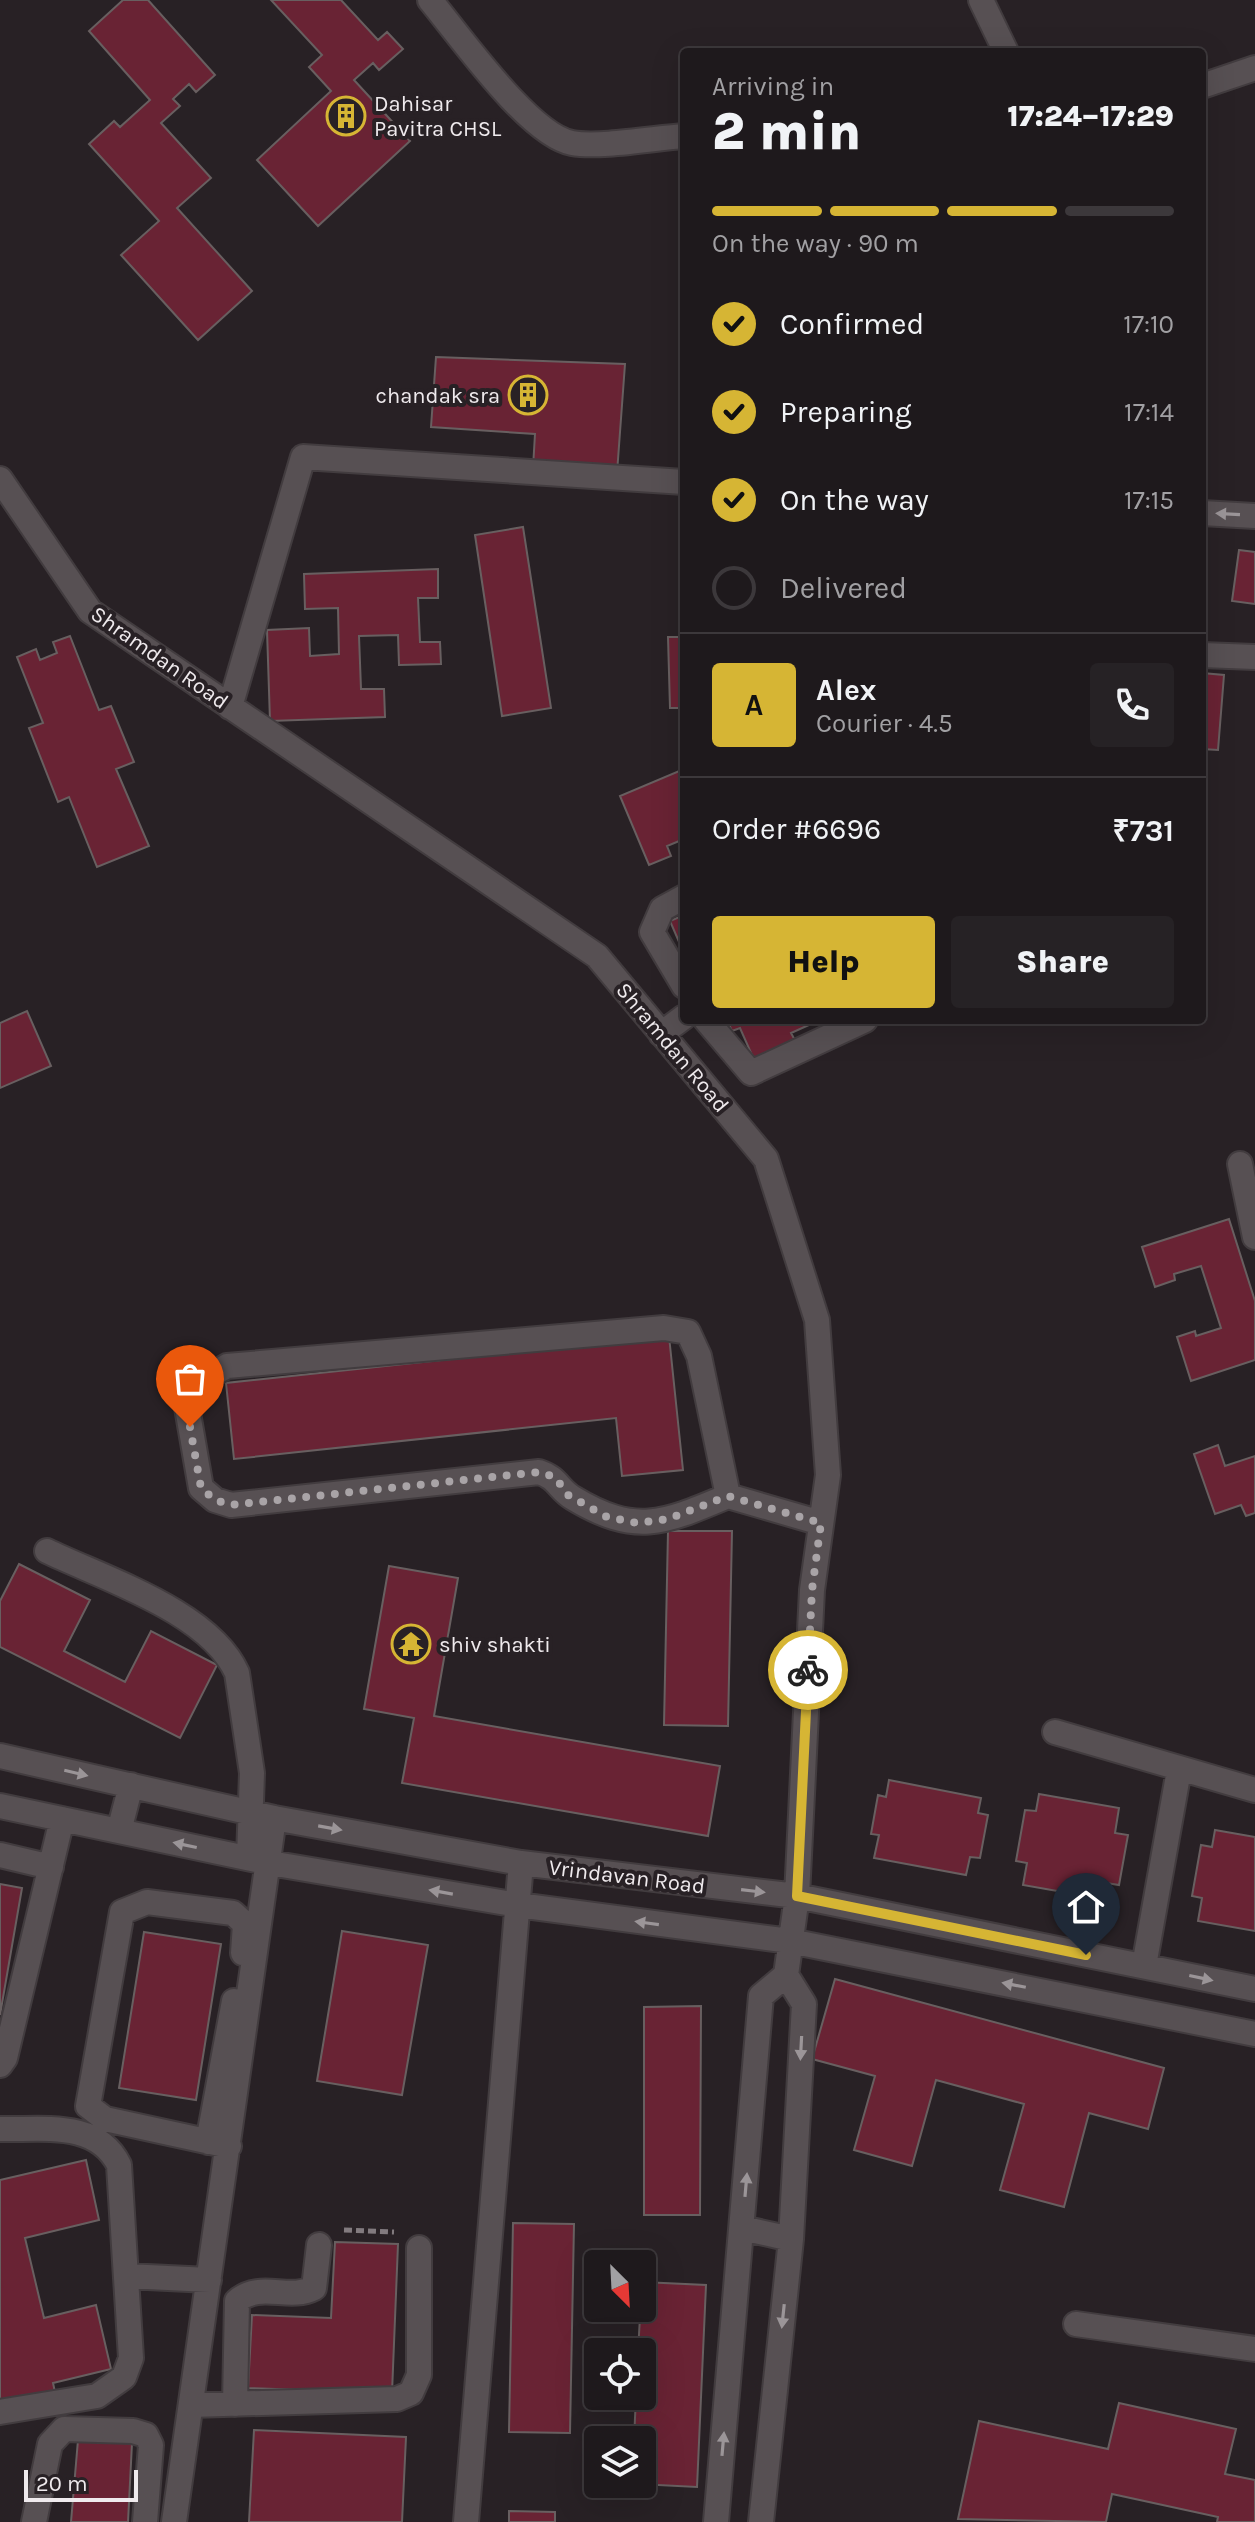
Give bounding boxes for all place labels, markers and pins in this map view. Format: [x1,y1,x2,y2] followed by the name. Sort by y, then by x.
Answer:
[374,91,502,142] place label: Dahisar Pavitra CHSL
[325,95,367,137] building icon: Dahisar Pavitra CHSL
[507,374,549,416] building icon: chandak sra
[376,383,500,409] place label: chandak sra
[156,1345,224,1427] pin
[390,1623,432,1665] temple icon: shiv shakti
[439,1632,551,1658] place label: shiv shakti
[1052,1873,1120,1955] pin

